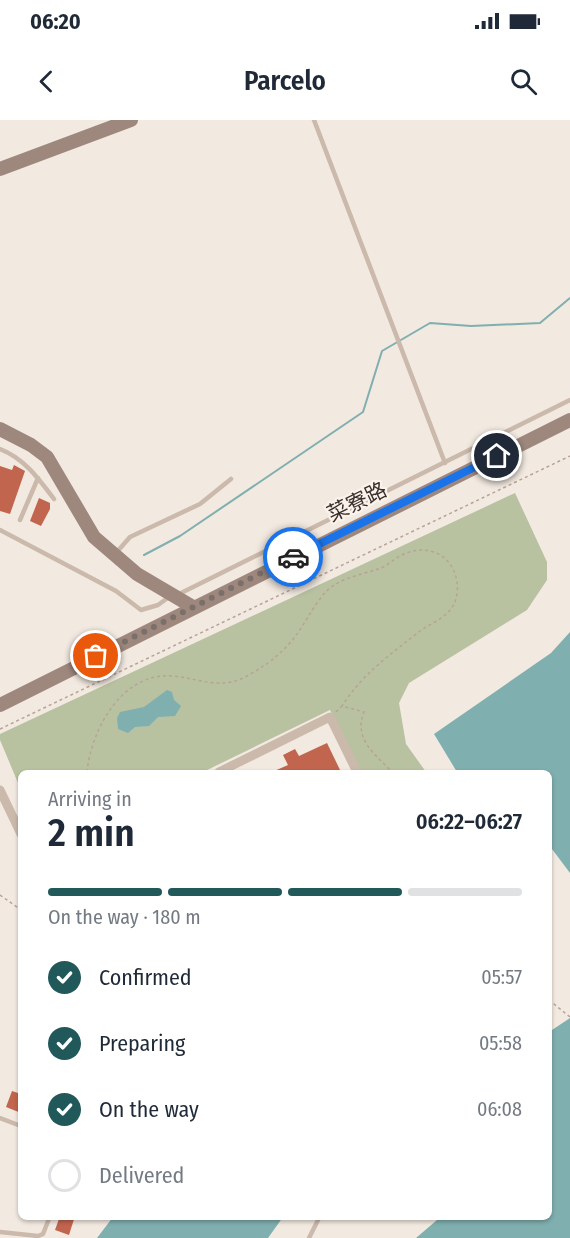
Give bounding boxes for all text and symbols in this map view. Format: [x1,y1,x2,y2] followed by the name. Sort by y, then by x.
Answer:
[30,8,81,35] text: 06:20
[30,65,63,98] icon: back
[244,65,326,97] text: Parcelo
[507,65,540,98] icon: search
[471,430,522,481] pin
[480,439,513,472] icon: home
[323,477,391,527] street label: 菜寮路
[263,527,323,587] courier
[277,541,310,574] icon: car
[70,630,121,681] pin
[79,639,112,672] icon: bag
[48,787,132,811] text: Arriving in
[416,808,522,835] text: 06:22–06:27
[48,810,135,856] text: 2 min
[48,905,201,929] text: On the way · 180 m
[48,961,81,994] icon: check
[99,964,192,991] text: Confirmed
[481,965,522,989] text: 05:57
[48,1027,81,1060] icon: check
[99,1030,185,1057] text: Preparing
[479,1031,522,1055] text: 05:58
[48,1093,81,1126] icon: check
[99,1096,199,1123] text: On the way
[477,1097,522,1121] text: 06:08
[99,1162,184,1189] text: Delivered

